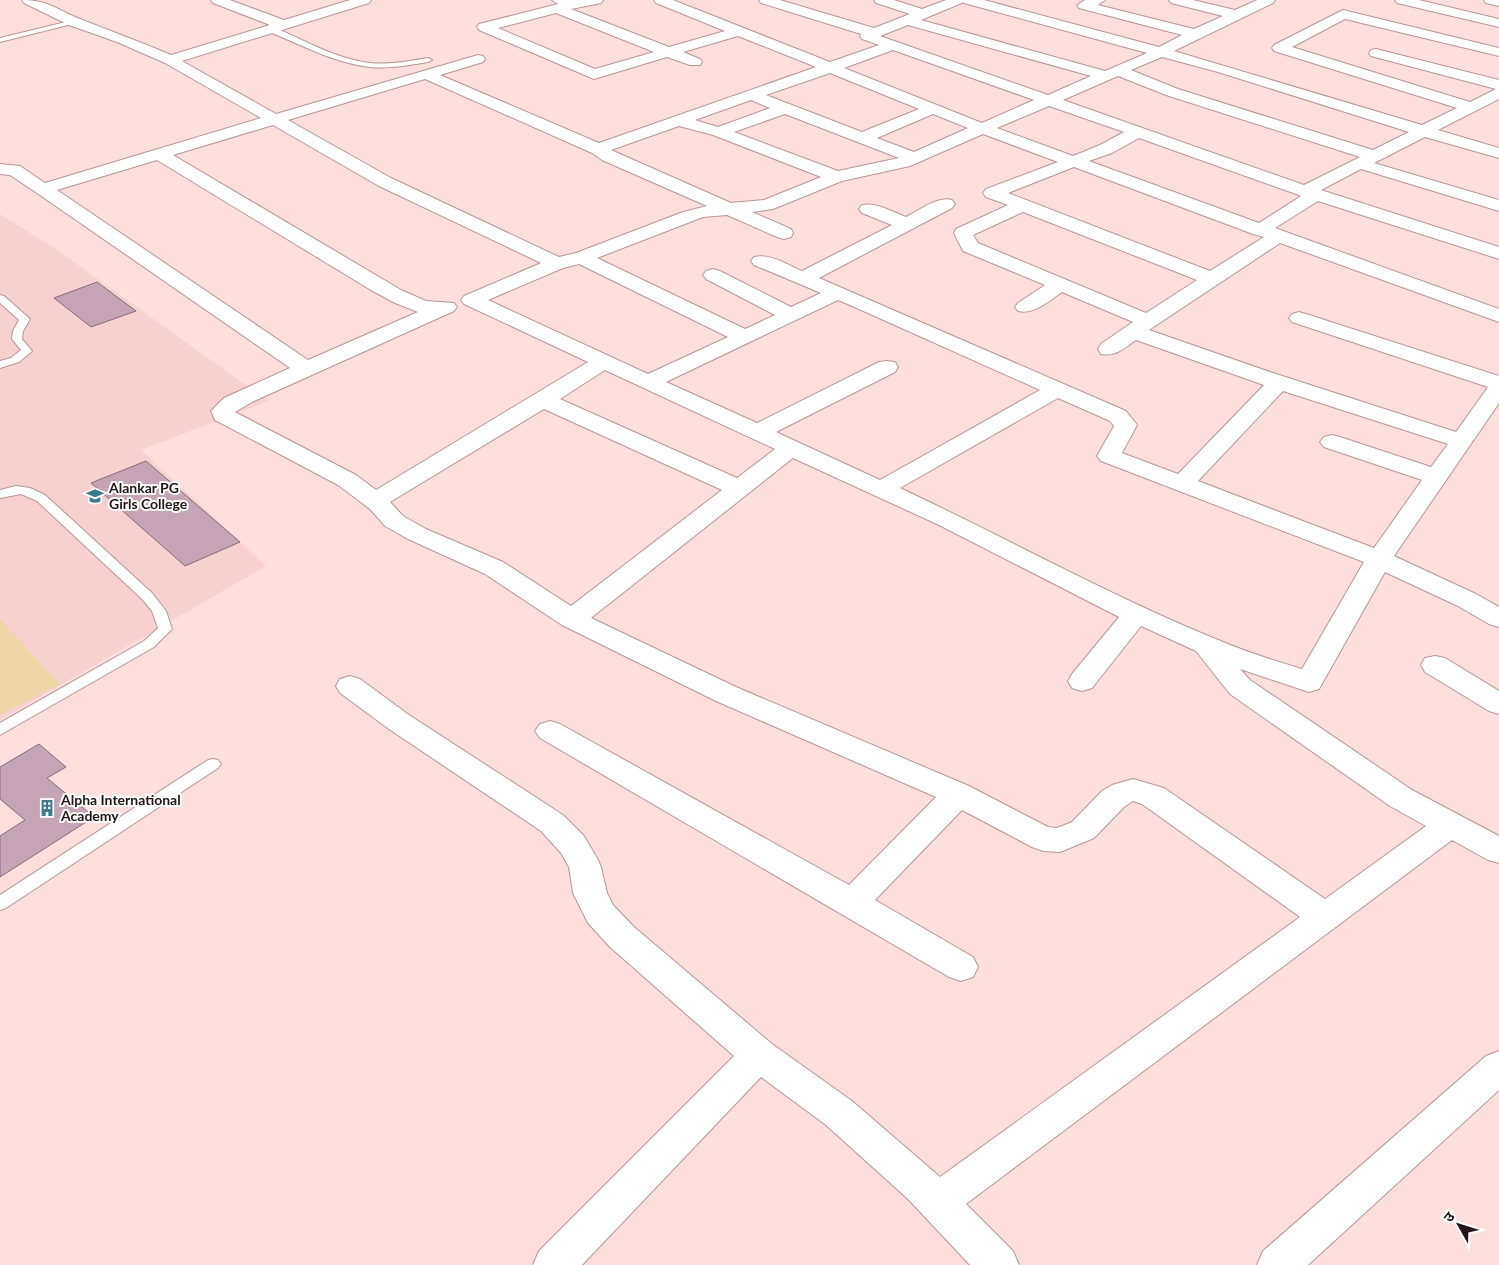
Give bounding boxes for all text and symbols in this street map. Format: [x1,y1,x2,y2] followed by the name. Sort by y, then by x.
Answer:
[108,479,188,512] place label: Alankar PG Girls College
[85,486,105,506] school or university icon: Alankar PG Girls College
[60,791,181,824] place label: Alpha International Academy
[37,798,57,818] building icon: Alpha International Academy
[1434,1200,1484,1250] north arrow
[1439,1207,1458,1225] text: उ

